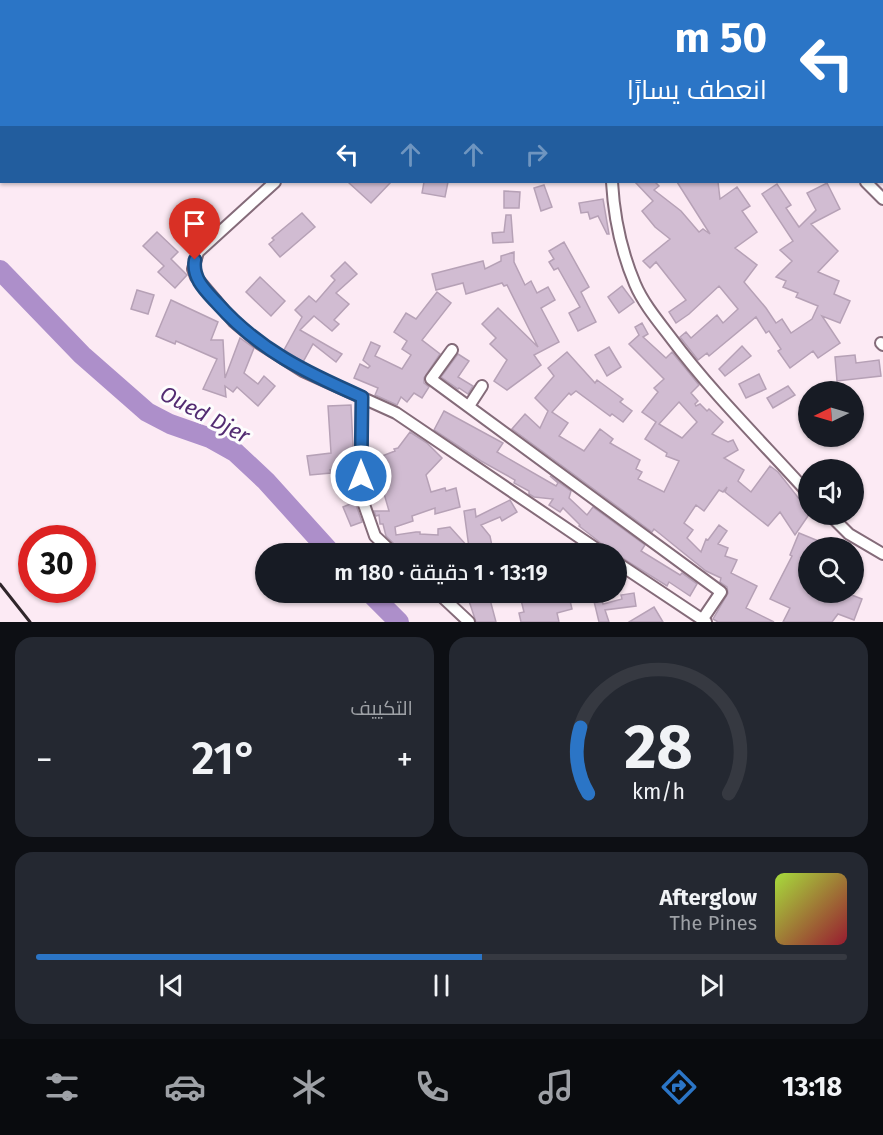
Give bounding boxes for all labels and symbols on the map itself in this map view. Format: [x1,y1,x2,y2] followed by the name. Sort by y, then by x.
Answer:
[169,198,220,260] pin
[155,380,255,450] water label: Oued Djer
[798,381,864,447] north arrow
[329,444,393,508] position arrow
[18,525,96,603] speed limit sign: 30

